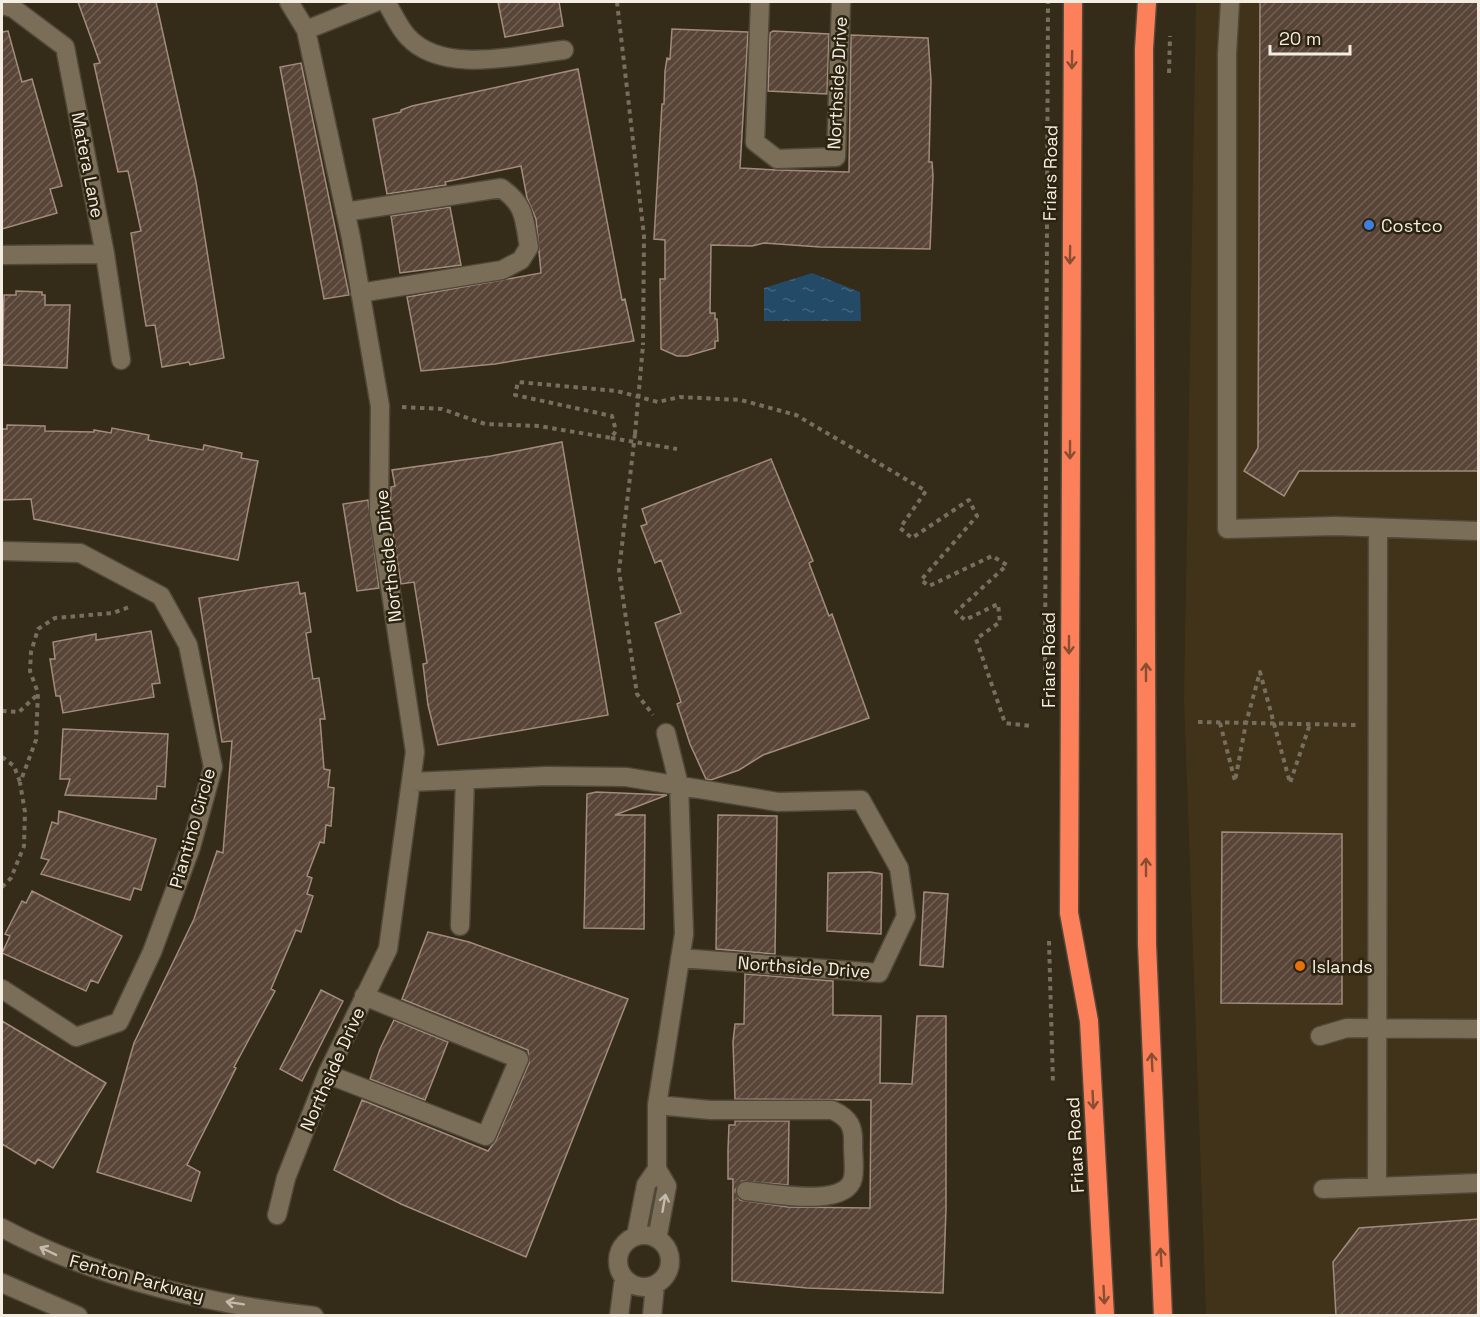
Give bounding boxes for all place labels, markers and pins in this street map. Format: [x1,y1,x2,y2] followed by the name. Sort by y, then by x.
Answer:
[1381,214,1443,237] place label: Costco
[1362,218,1376,232] marker: Costco
[1312,955,1373,978] place label: Islands
[1293,959,1307,973] marker: Islands

